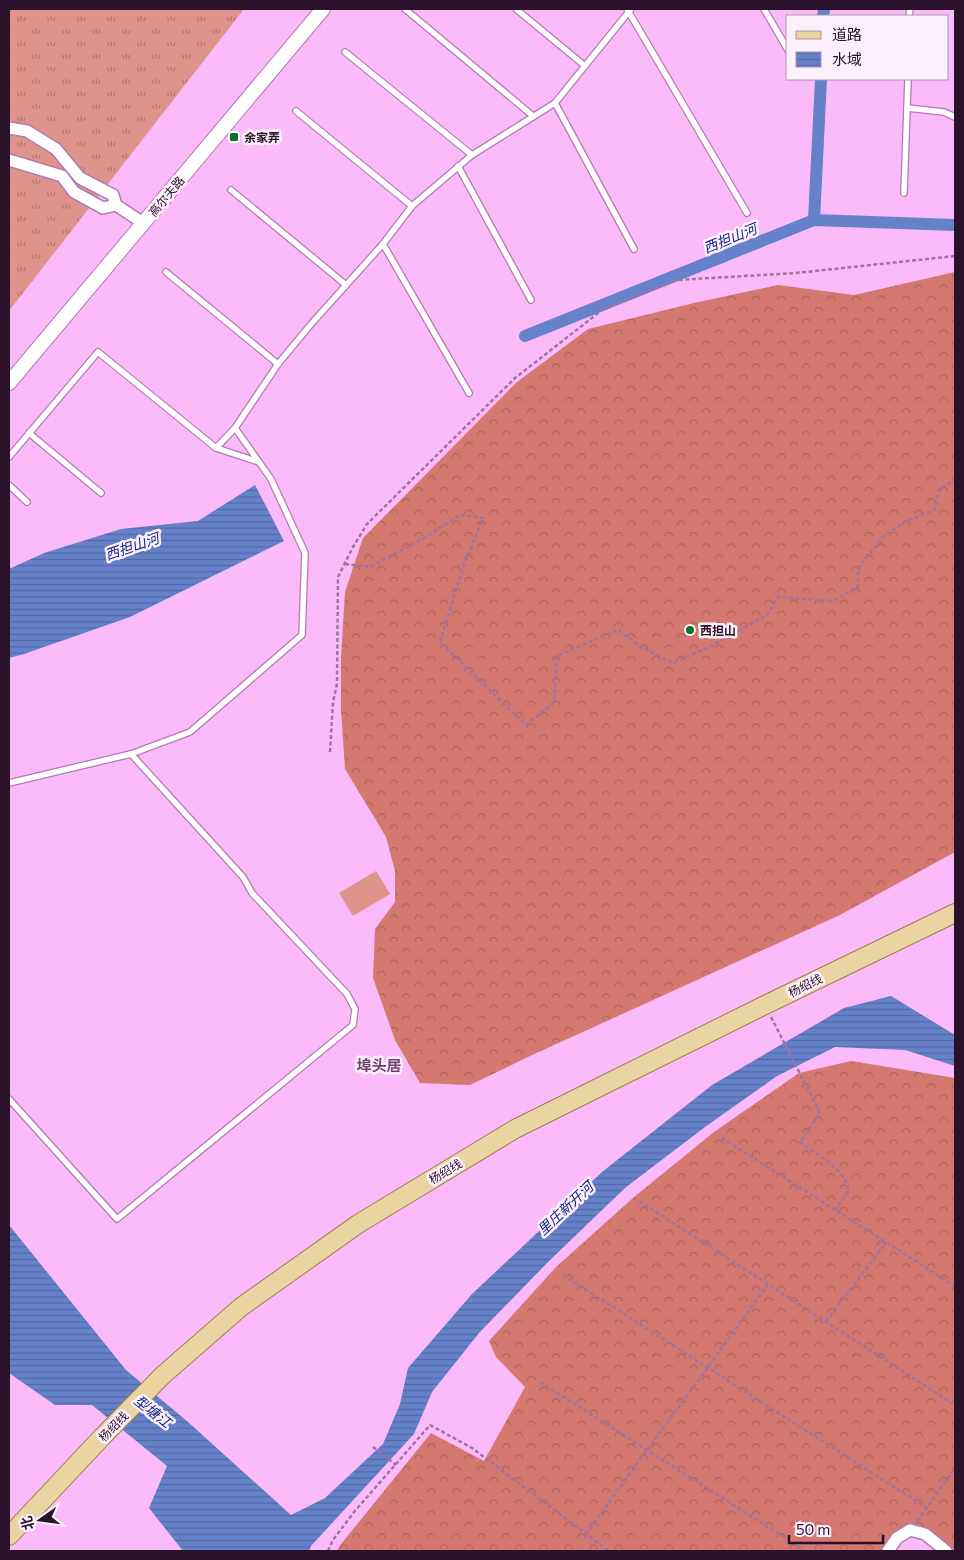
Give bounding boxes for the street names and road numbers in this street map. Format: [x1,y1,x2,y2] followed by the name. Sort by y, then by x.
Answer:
[145,173,187,219] street label: 高尔夫路
[786,971,824,999] street label: 杨绍线
[426,1156,464,1186] street label: 杨绍线
[95,1408,131,1444] street label: 杨绍线

